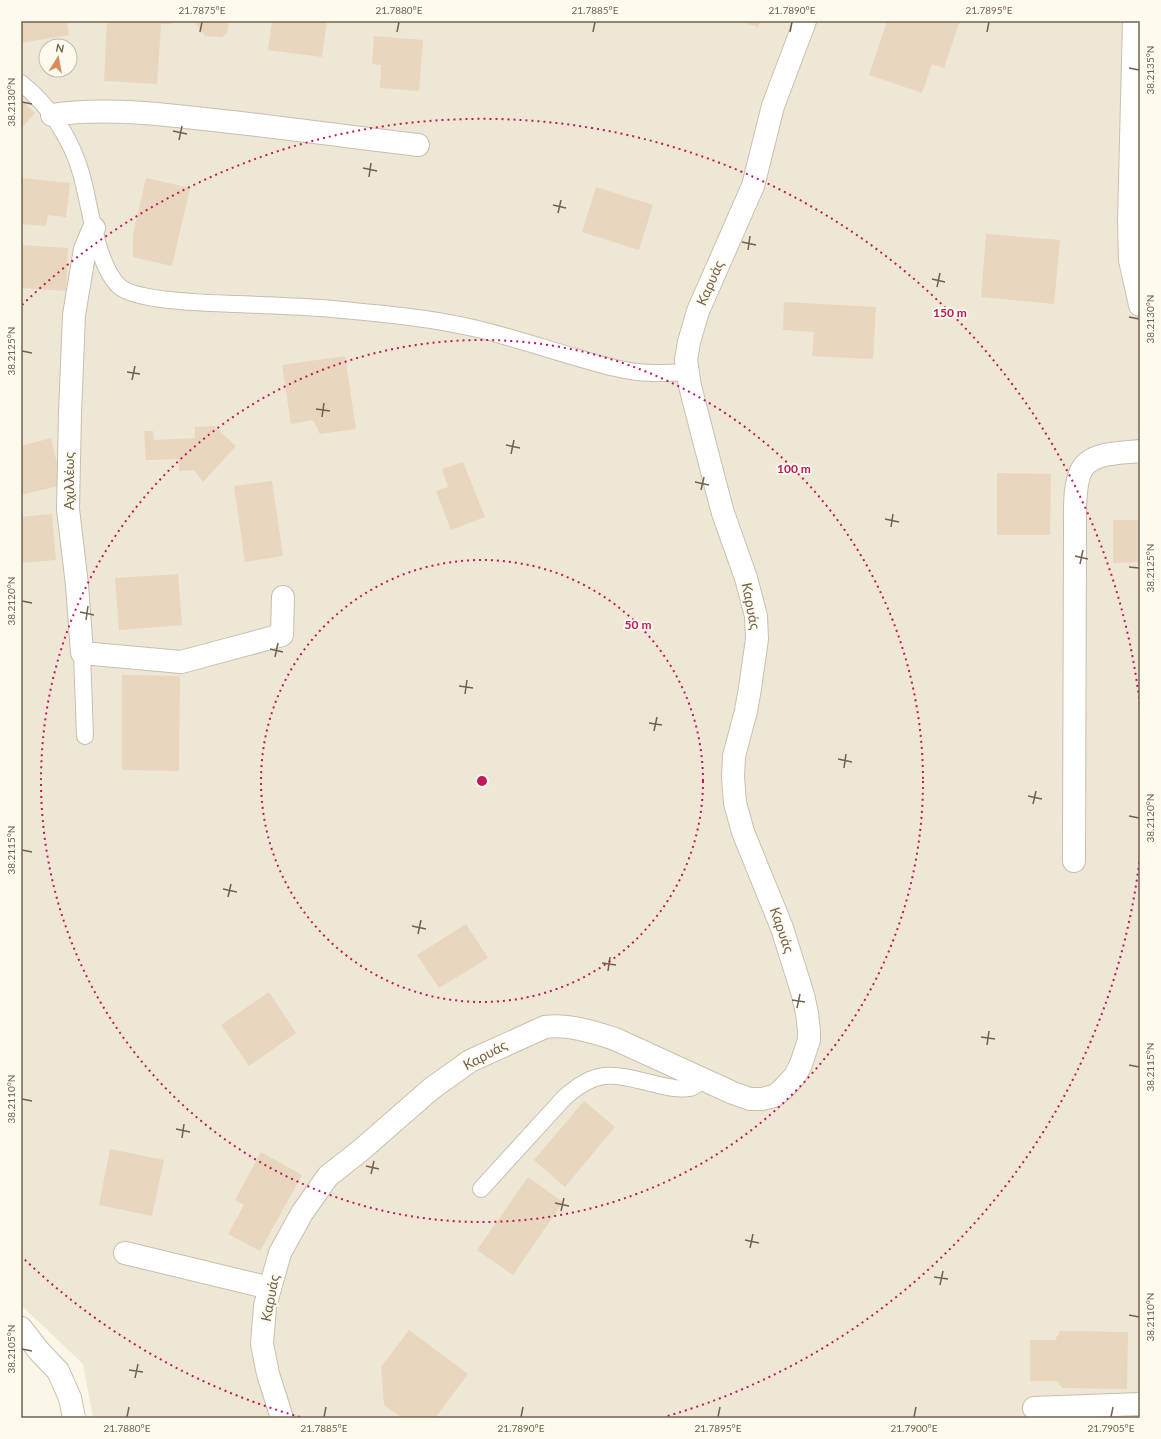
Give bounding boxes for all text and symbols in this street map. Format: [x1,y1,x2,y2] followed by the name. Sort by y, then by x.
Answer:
[178,4,226,16] text: 21.7875°E
[375,4,423,16] text: 21.7880°E
[571,4,619,16] text: 21.7885°E
[768,4,816,16] text: 21.7890°E
[965,4,1013,16] text: 21.7895°E
[38,38,78,78] north arrow
[55,41,65,55] text: N
[1144,46,1156,94] text: 38.2135°N
[5,78,17,126] text: 38.2130°N
[692,257,727,308] street label: Καρυάς
[1144,295,1156,343] text: 38.2130°N
[933,305,967,320] text: 150 m
[5,327,17,375] text: 38.2125°N
[60,452,77,510] street label: Αχιλλέως
[777,461,811,476] text: 100 m
[1144,544,1156,592] text: 38.2125°N
[5,577,17,625] text: 38.2120°N
[739,581,764,631] street label: Καρυάς
[625,617,651,632] text: 50 m
[475,774,489,788] centre of rings
[1144,794,1156,842] text: 38.2120°N
[5,826,17,874] text: 38.2115°N
[767,905,798,956] street label: Καρυάς
[460,1036,510,1073] street label: Καρυάς
[1144,1043,1156,1091] text: 38.2115°N
[5,1075,17,1123] text: 38.2110°N
[257,1272,282,1323] street label: Καρυάς
[1144,1293,1156,1341] text: 38.2110°N
[5,1325,17,1373] text: 38.2105°N
[103,1422,151,1434] text: 21.7880°E
[300,1422,348,1434] text: 21.7885°E
[497,1422,545,1434] text: 21.7890°E
[694,1422,742,1434] text: 21.7895°E
[890,1422,938,1434] text: 21.7900°E
[1087,1422,1135,1434] text: 21.7905°E

